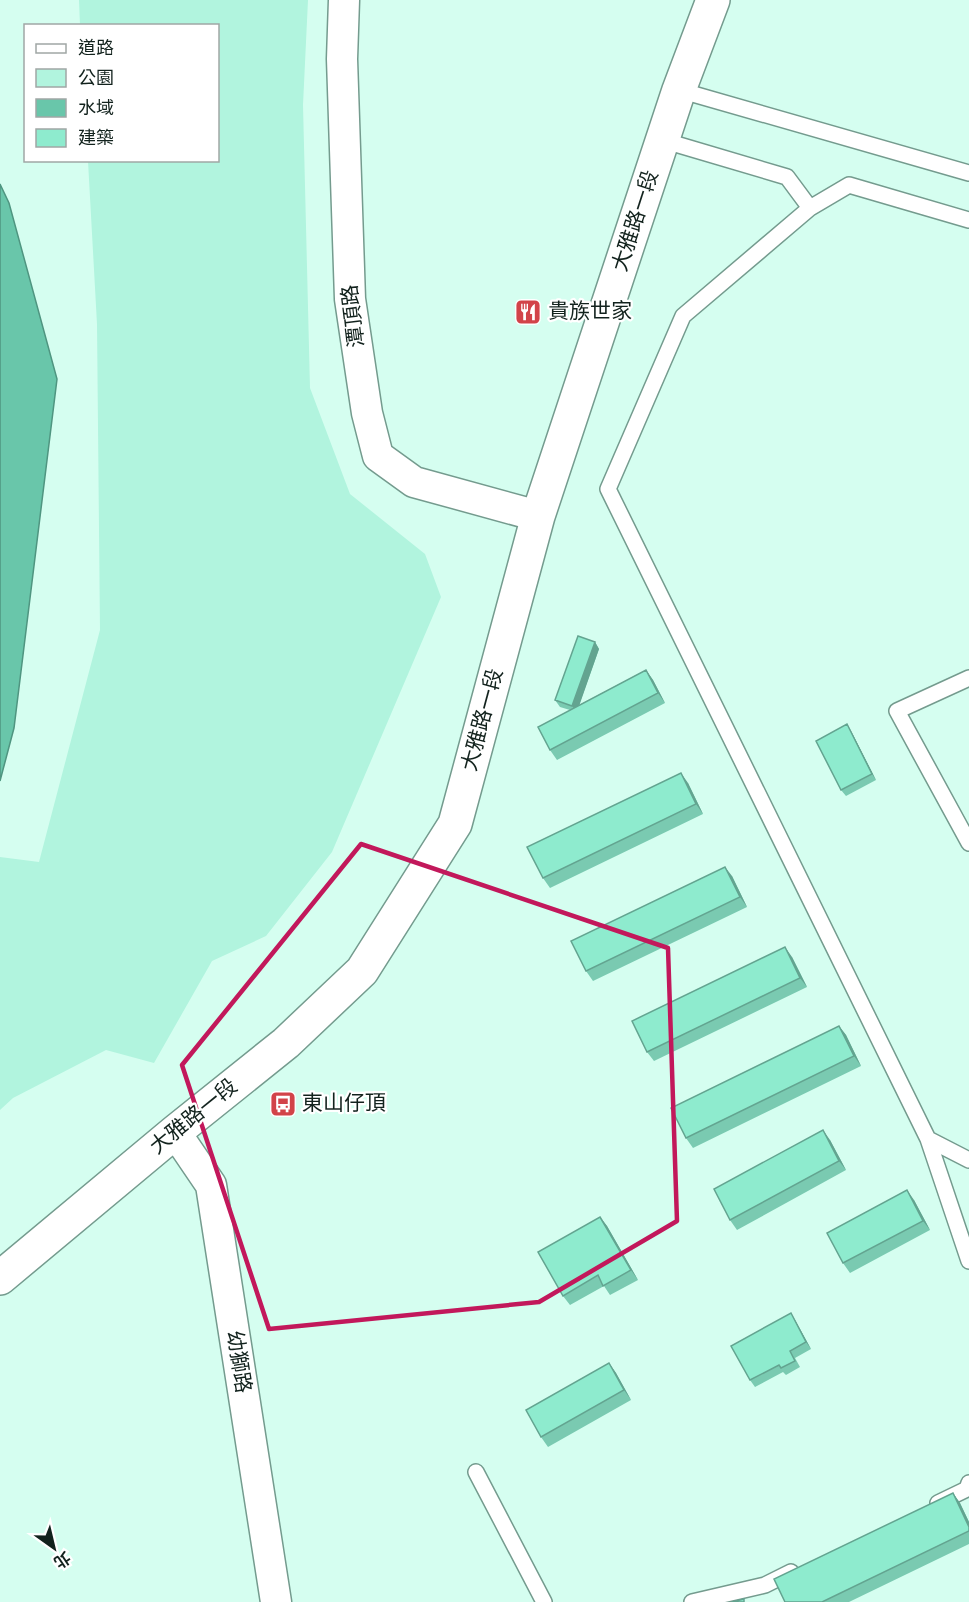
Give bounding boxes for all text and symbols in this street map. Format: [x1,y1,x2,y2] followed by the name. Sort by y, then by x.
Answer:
[24,24,219,162] legend
[78,35,114,62] text: 道路
[78,65,114,92] text: 公園
[78,95,114,122] text: 水域
[78,125,114,152] text: 建築
[605,166,667,276] street label: 大雅路一段
[334,283,374,349] street label: 潭頂路
[548,296,632,328] place label: 貴族世家
[513,297,543,327] restaurant icon: 貴族世家
[454,665,512,775] street label: 大雅路一段
[143,1072,245,1162] street label: 大雅路一段
[302,1088,386,1120] place label: 東山仔頂
[268,1089,298,1119] bus stop icon: 東山仔頂
[217,1328,259,1396] street label: 幼獅路
[24,1518,84,1578] north arrow
[48,1545,75,1574] text: 北

